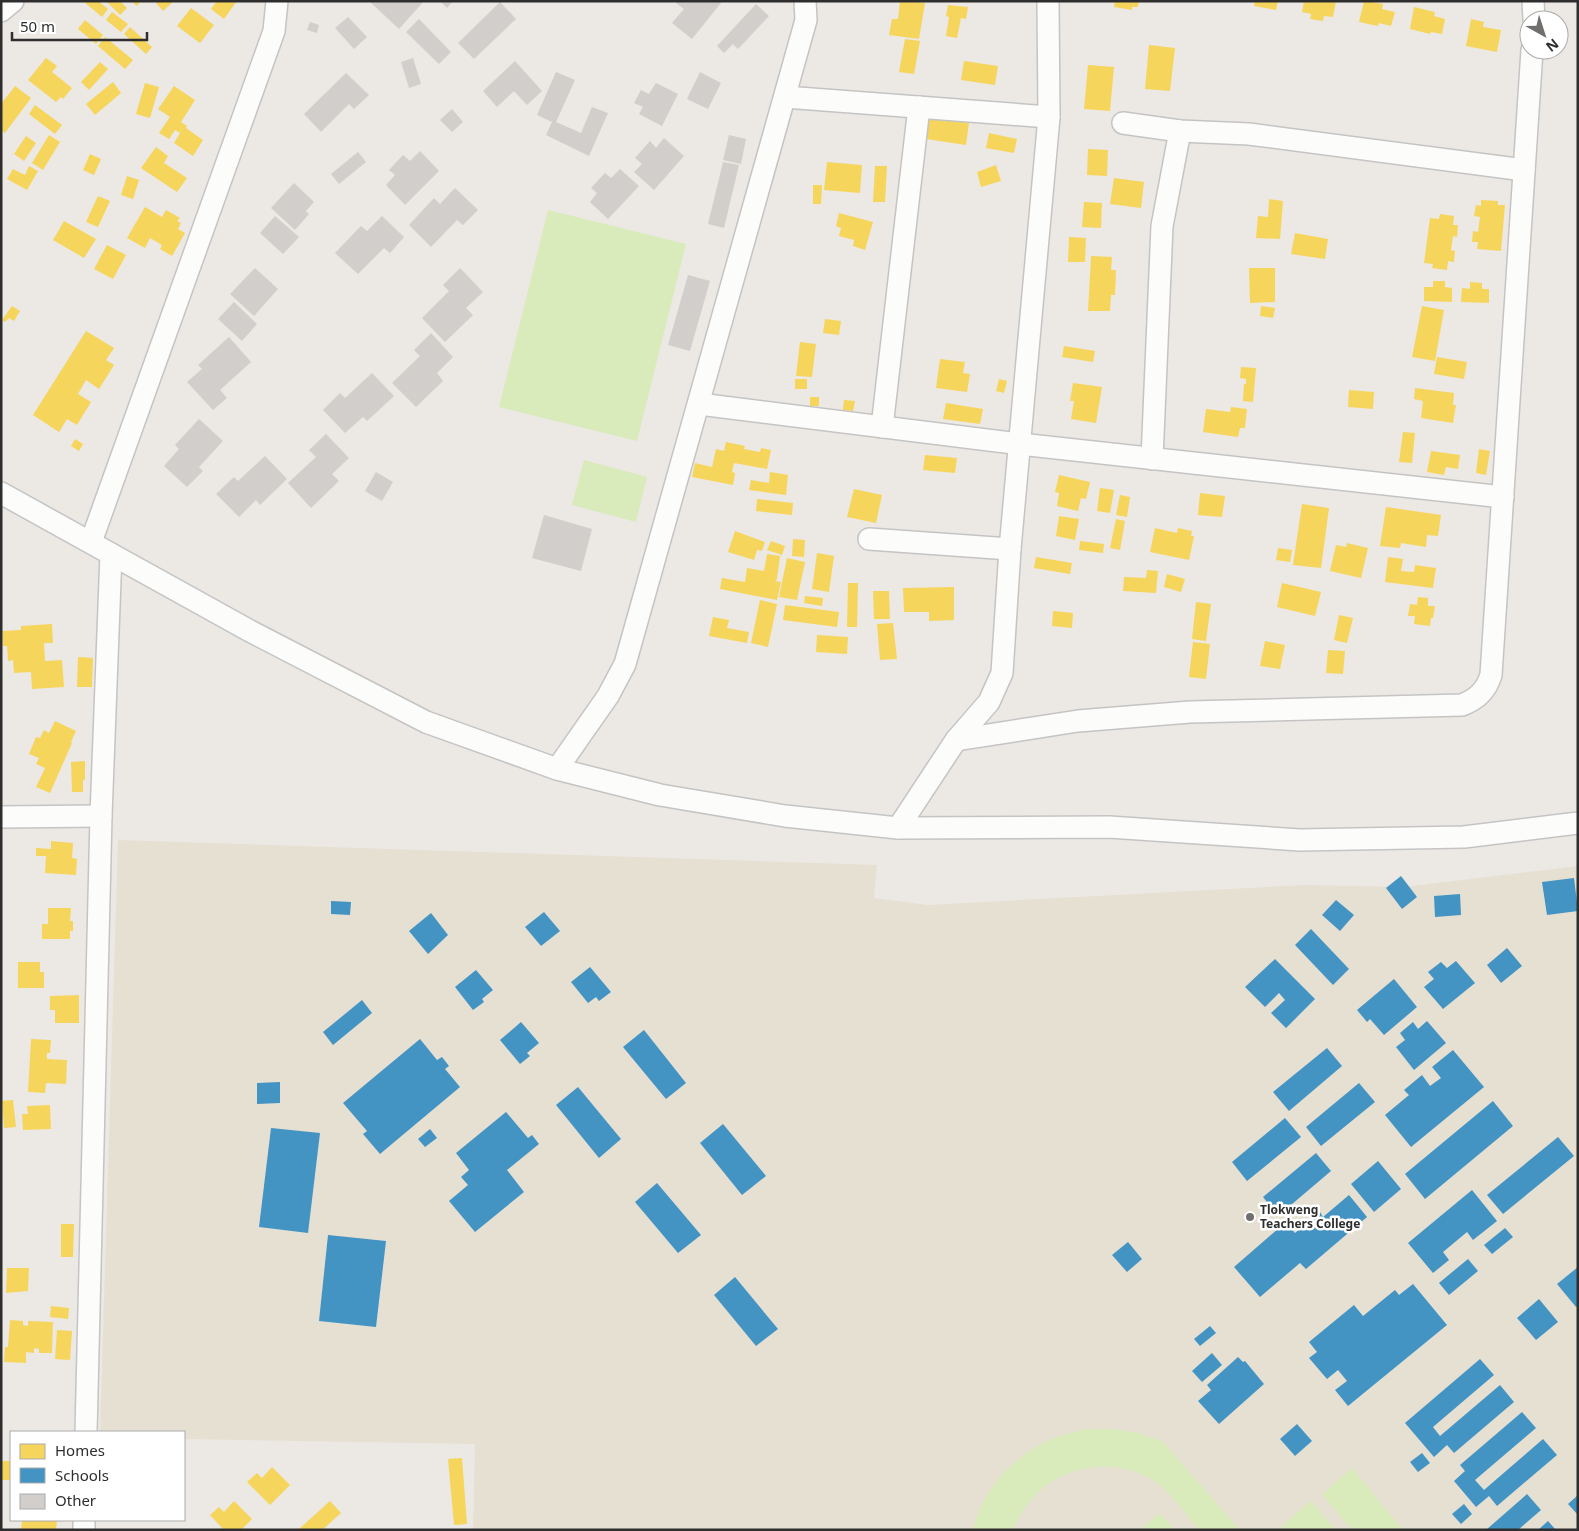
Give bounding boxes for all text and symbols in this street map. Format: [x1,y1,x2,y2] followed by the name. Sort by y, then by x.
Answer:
[12,10,148,42] scale bar
[1519,10,1569,60] north arrow
[20,16,55,36] text: 50 m
[1542,35,1563,56] text: N
[1260,1201,1360,1232] place label: Tlokweng Teachers College
[1244,1211,1256,1223] marker: Tlokweng Teachers College
[10,1431,185,1521] legend
[55,1440,105,1460] text: Homes
[55,1465,109,1485] text: Schools
[55,1490,96,1510] text: Other

